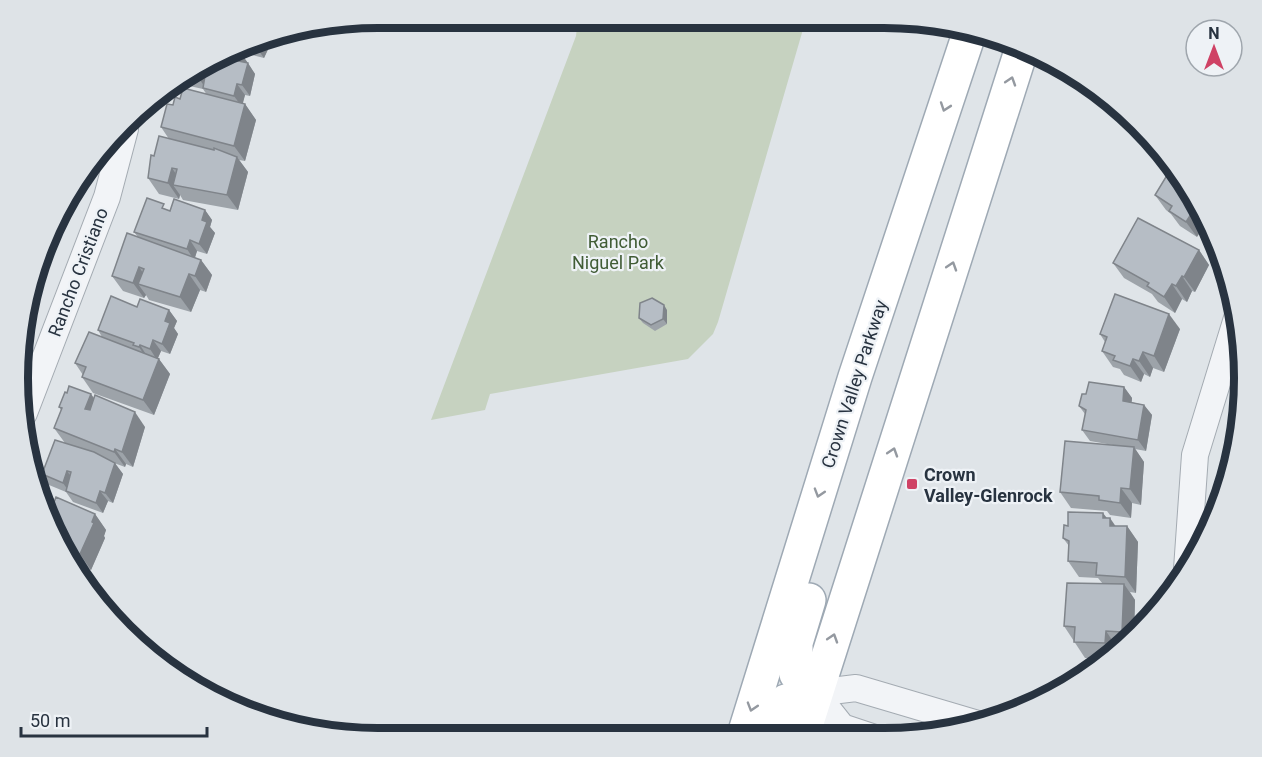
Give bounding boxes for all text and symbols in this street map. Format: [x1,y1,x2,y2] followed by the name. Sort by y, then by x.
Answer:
[1184,18,1244,78] north arrow
[1208,24,1220,43] text: N
[1004,76,1017,87] one-way arrow
[940,101,953,112] one-way arrow
[44,204,112,340] street label: Rancho Cristiano
[572,231,665,273] park label: Rancho Niguel Park
[945,261,957,272] one-way arrow
[817,297,891,471] street label: Crown Valley Parkway
[885,447,898,458] one-way arrow
[924,464,1053,506] place label: Crown Valley-Glenrock
[905,477,919,491] marker: Crown Valley-Glenrock
[813,487,826,498] one-way arrow
[826,633,838,644] one-way arrow
[21,700,207,738] scale bar
[747,701,759,711] one-way arrow
[30,710,70,731] text: 50 m

